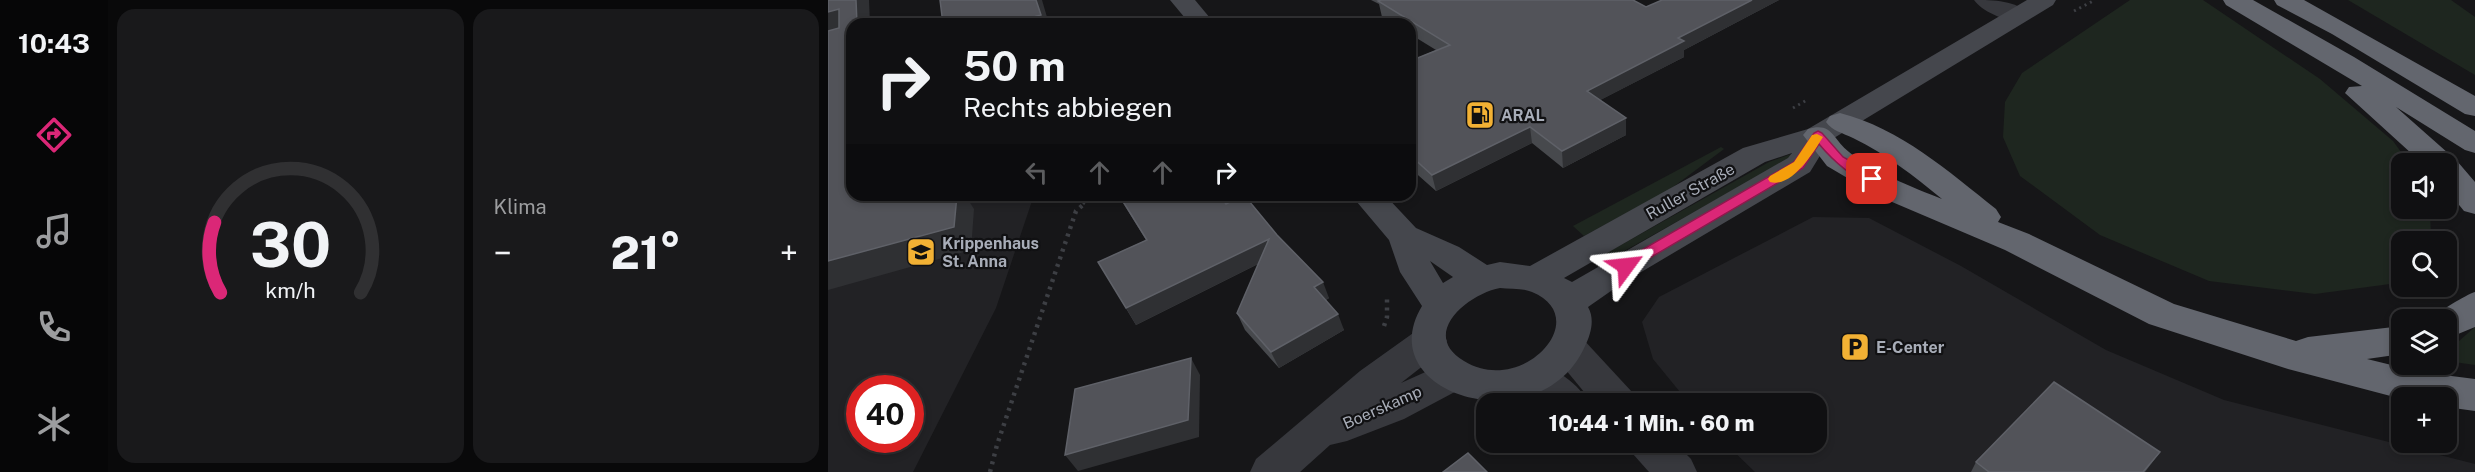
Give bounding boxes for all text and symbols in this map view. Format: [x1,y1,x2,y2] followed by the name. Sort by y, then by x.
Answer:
[18,27,90,59] text: 10:43
[963,41,1066,90] text: 50 m
[864,42,942,120] icon: right
[963,91,1172,123] text: Rechts abbiegen
[1464,99,1496,131] fuel station icon: ARAL
[1501,106,1545,125] place label: ARAL
[33,114,75,156] icon: directions
[1846,153,1897,204] pin
[2391,153,2457,453] map controls
[2391,153,2457,219] button: sound
[1020,156,1053,189] icon: left
[1083,156,1116,189] icon: ahead
[1146,156,1179,189] icon: ahead
[1209,156,1242,189] icon: right
[1643,159,1738,224] street label: Ruller Straße
[1855,162,1888,195] icon: arrive
[494,195,547,219] text: Klima
[249,208,331,281] text: 30
[33,210,75,252] icon: music
[610,226,681,279] text: 21°
[2391,231,2457,297] button: search
[494,234,512,272] text: −
[780,234,798,272] text: +
[942,234,1039,271] place label: Krippenhaus St. Anna
[1594,234,1658,298] position arrow
[905,236,937,268] school or university icon: Krippenhaus St. Anna
[265,278,315,303] text: km/h
[33,306,75,348] icon: phone
[2391,309,2457,375] button: layers
[1839,331,1871,363] parking icon: E-Center
[1876,338,1945,357] place label: E-Center
[846,375,924,453] speed limit sign: 40
[1340,382,1425,433] street label: Boerskamp
[2391,387,2457,453] button: +
[33,403,75,445] icon: climate
[1549,410,1754,436] text: 10:44 · 1 Min. · 60 m

